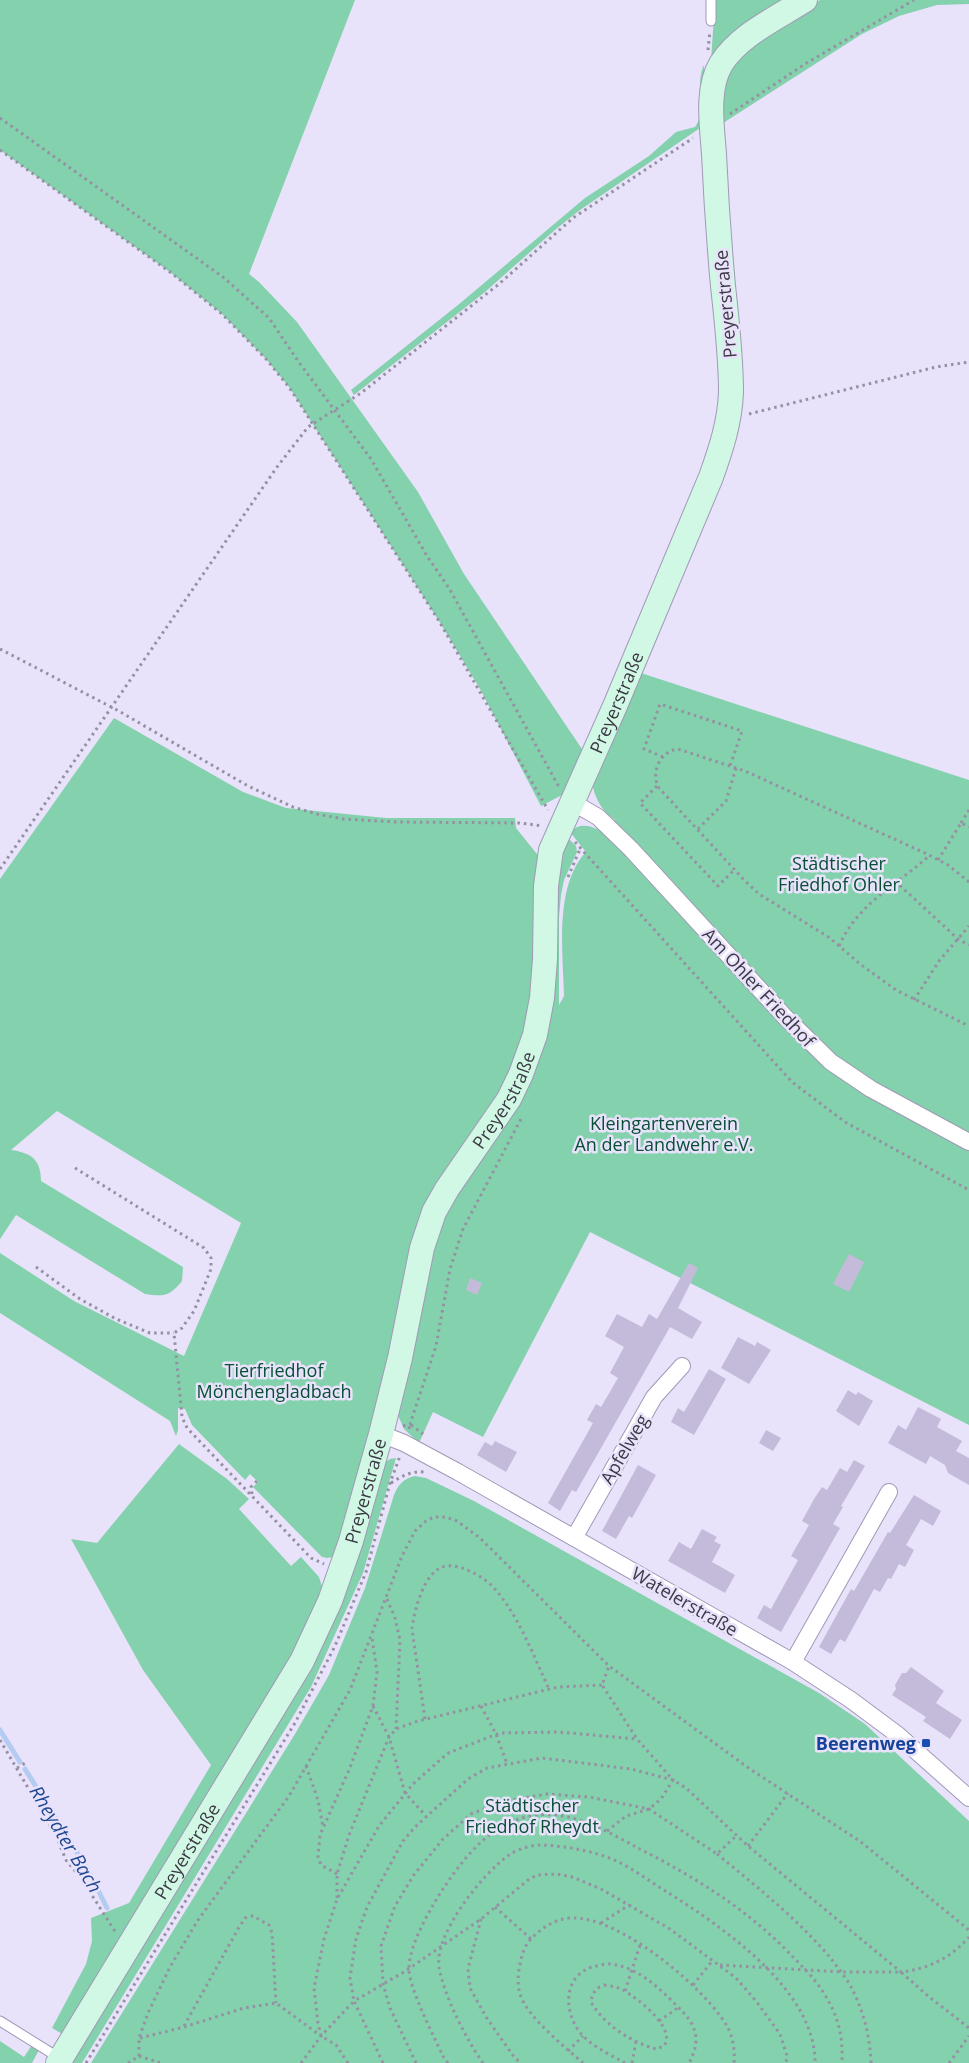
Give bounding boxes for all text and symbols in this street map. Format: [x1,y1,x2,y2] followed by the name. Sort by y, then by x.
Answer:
[708,249,742,359] street label: Preyerstraße
[584,648,649,757] street label: Preyerstraße
[778,851,901,896] park label: Städtischer Friedhof Ohler
[697,922,821,1052] street label: Am Ohler Friedhof
[466,1048,540,1153] street label: Preyerstraße
[574,1111,754,1156] park label: Kleingartenverein An der Landwehr e.V.
[197,1358,351,1403] park label: Tierfriedhof Mönchengladbach
[594,1409,654,1488] street label: Apfelweg
[339,1435,391,1546] street label: Preyerstraße
[628,1561,742,1641] street label: Watelerstraße
[816,1731,916,1755] place label: Beerenweg
[920,1737,932,1749] marker: Beerenweg
[24,1780,108,1898] water label: Rheydter Bach
[465,1793,599,1838] park label: Städtischer Friedhof Rheydt
[148,1798,225,1904] street label: Preyerstraße

